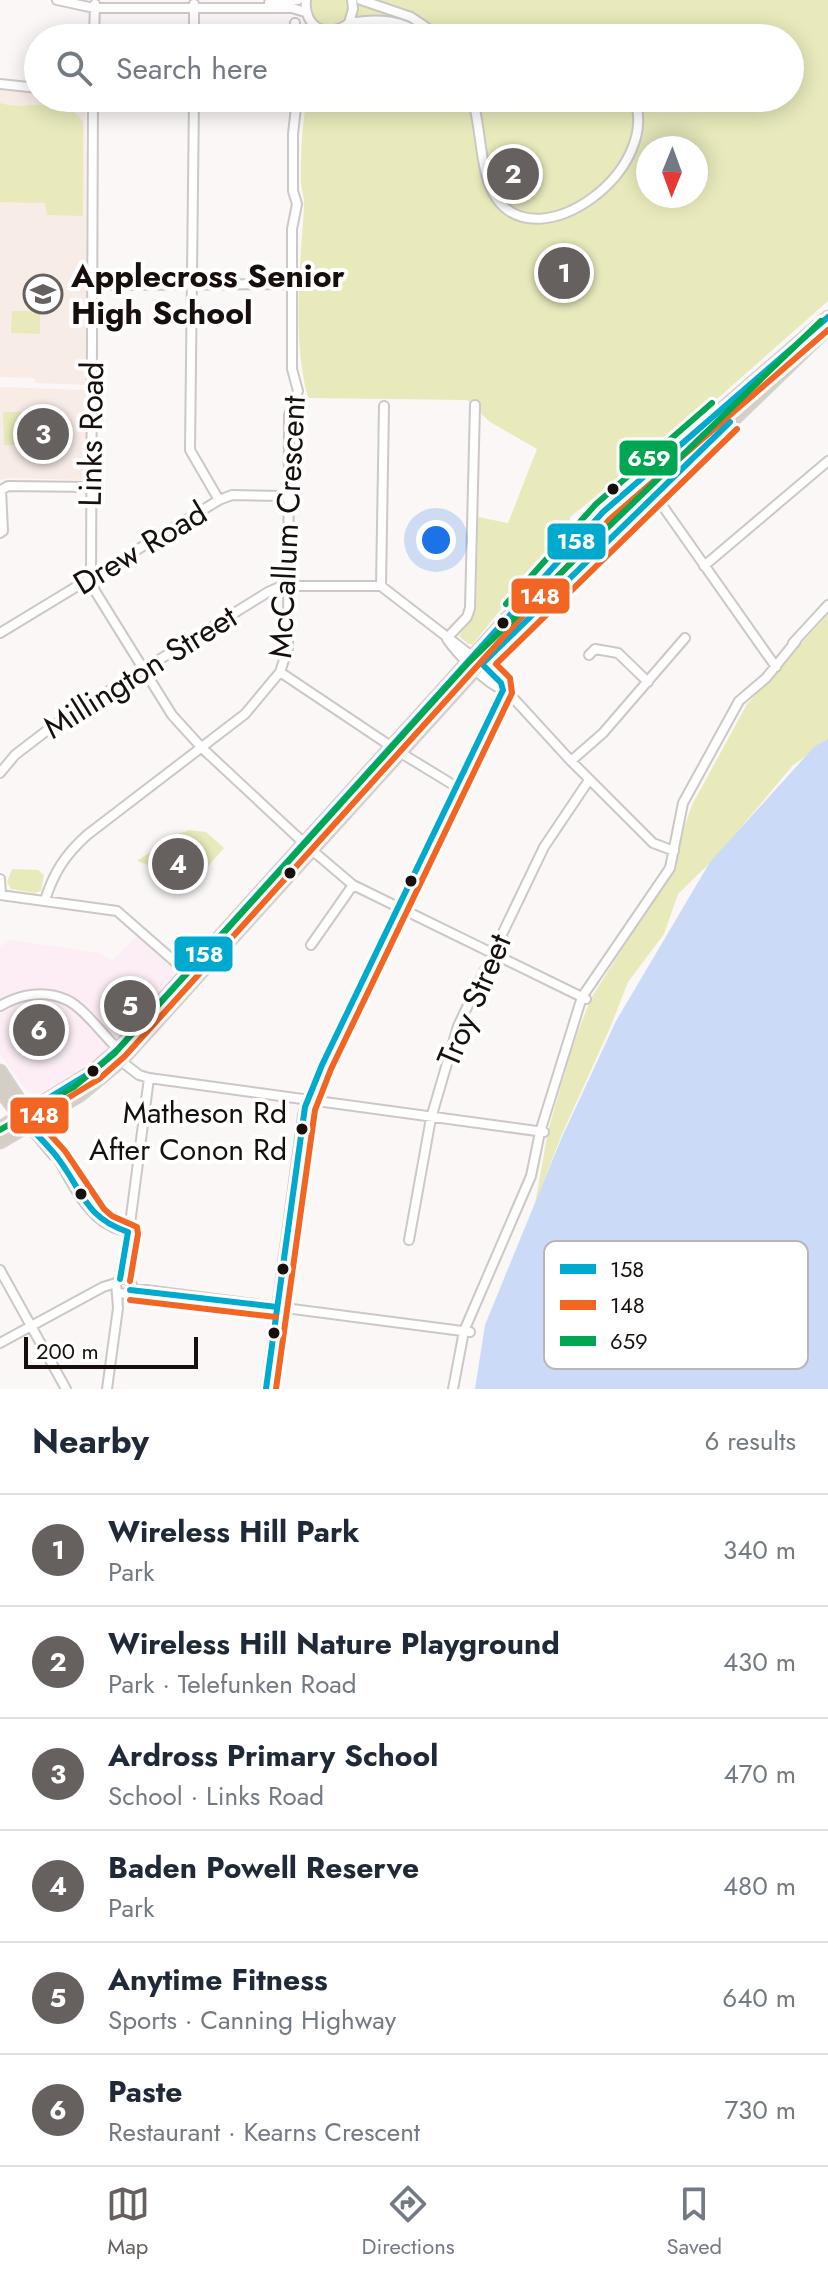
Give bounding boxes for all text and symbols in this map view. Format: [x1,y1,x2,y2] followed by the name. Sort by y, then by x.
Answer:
[24,24,804,112] search box
[52,46,96,90] icon: search
[116,47,268,90] text: Search here
[636,136,708,208] north arrow
[487,144,539,204] pin: 2
[538,243,590,303] pin: 1
[70,253,345,336] place label: Applecross Senior High School
[22,273,64,315] school or university icon: Applecross Senior High School
[67,361,115,507] street label: Links Road
[257,394,317,659] street label: McCallum Crescent
[17,404,69,464] pin: 3
[618,439,679,477] line badge: 659
[627,442,671,474] text: 659
[605,481,621,497] unlabelled marker
[64,490,216,606] street label: Drew Road
[416,520,456,560] your location
[546,522,607,561] line badge: 158
[556,525,596,557] text: 158
[510,577,571,615] line badge: 148
[520,580,560,612] text: 148
[34,594,246,750] street label: Millington Street
[495,615,511,631] unlabelled marker
[152,834,204,894] pin: 4
[282,865,298,881] unlabelled marker
[403,873,419,889] unlabelled marker
[426,926,523,1073] street label: Troy Street
[173,935,234,973] line badge: 158
[184,938,224,970] text: 158
[104,976,156,1036] pin: 5
[13,1000,65,1060] pin: 6
[85,1063,101,1079] unlabelled marker
[89,1091,287,1171] place label: Matheson Rd After Conon Rd
[9,1096,70,1135] line badge: 148
[19,1099,59,1131] text: 148
[294,1121,310,1137] marker: Matheson Rd After Conon Rd
[73,1186,89,1202] unlabelled marker
[544,1241,808,1369] legend
[610,1253,644,1285] text: 158
[275,1261,291,1277] unlabelled marker
[610,1289,645,1321] text: 148
[266,1325,282,1341] unlabelled marker
[610,1325,648,1357] text: 659
[24,1333,198,1369] scale bar
[36,1335,99,1367] text: 200 m
[32,1417,149,1466] text: Nearby
[704,1422,796,1460] text: 6 results
[108,1510,360,1553] text: Wireless Hill Park
[51,1531,65,1569] text: 1
[723,1531,796,1569] text: 340 m
[108,1553,154,1591] text: Park
[108,1622,560,1665] text: Wireless Hill Nature Playground
[49,1643,67,1681] text: 2
[723,1643,796,1681] text: 430 m
[108,1665,357,1703] text: Park · Telefunken Road
[108,1734,438,1777] text: Ardross Primary School
[50,1755,66,1793] text: 3
[724,1755,796,1793] text: 470 m
[108,1777,324,1815] text: School · Links Road
[108,1846,419,1889] text: Baden Powell Reserve
[49,1867,67,1905] text: 4
[723,1867,796,1905] text: 480 m
[108,1889,154,1927] text: Park
[108,1958,328,2001] text: Anytime Fitness
[50,1979,66,2017] text: 5
[722,1979,796,2017] text: 640 m
[108,2001,396,2039] text: Sports · Canning Highway
[108,2070,182,2113] text: Paste
[49,2091,67,2129] text: 6
[724,2091,796,2129] text: 730 m
[108,2113,420,2151] text: Restaurant · Kearns Crescent
[106,2182,150,2262] tab: Map
[362,2182,455,2262] tab: Directions
[666,2182,722,2262] tab: Saved

